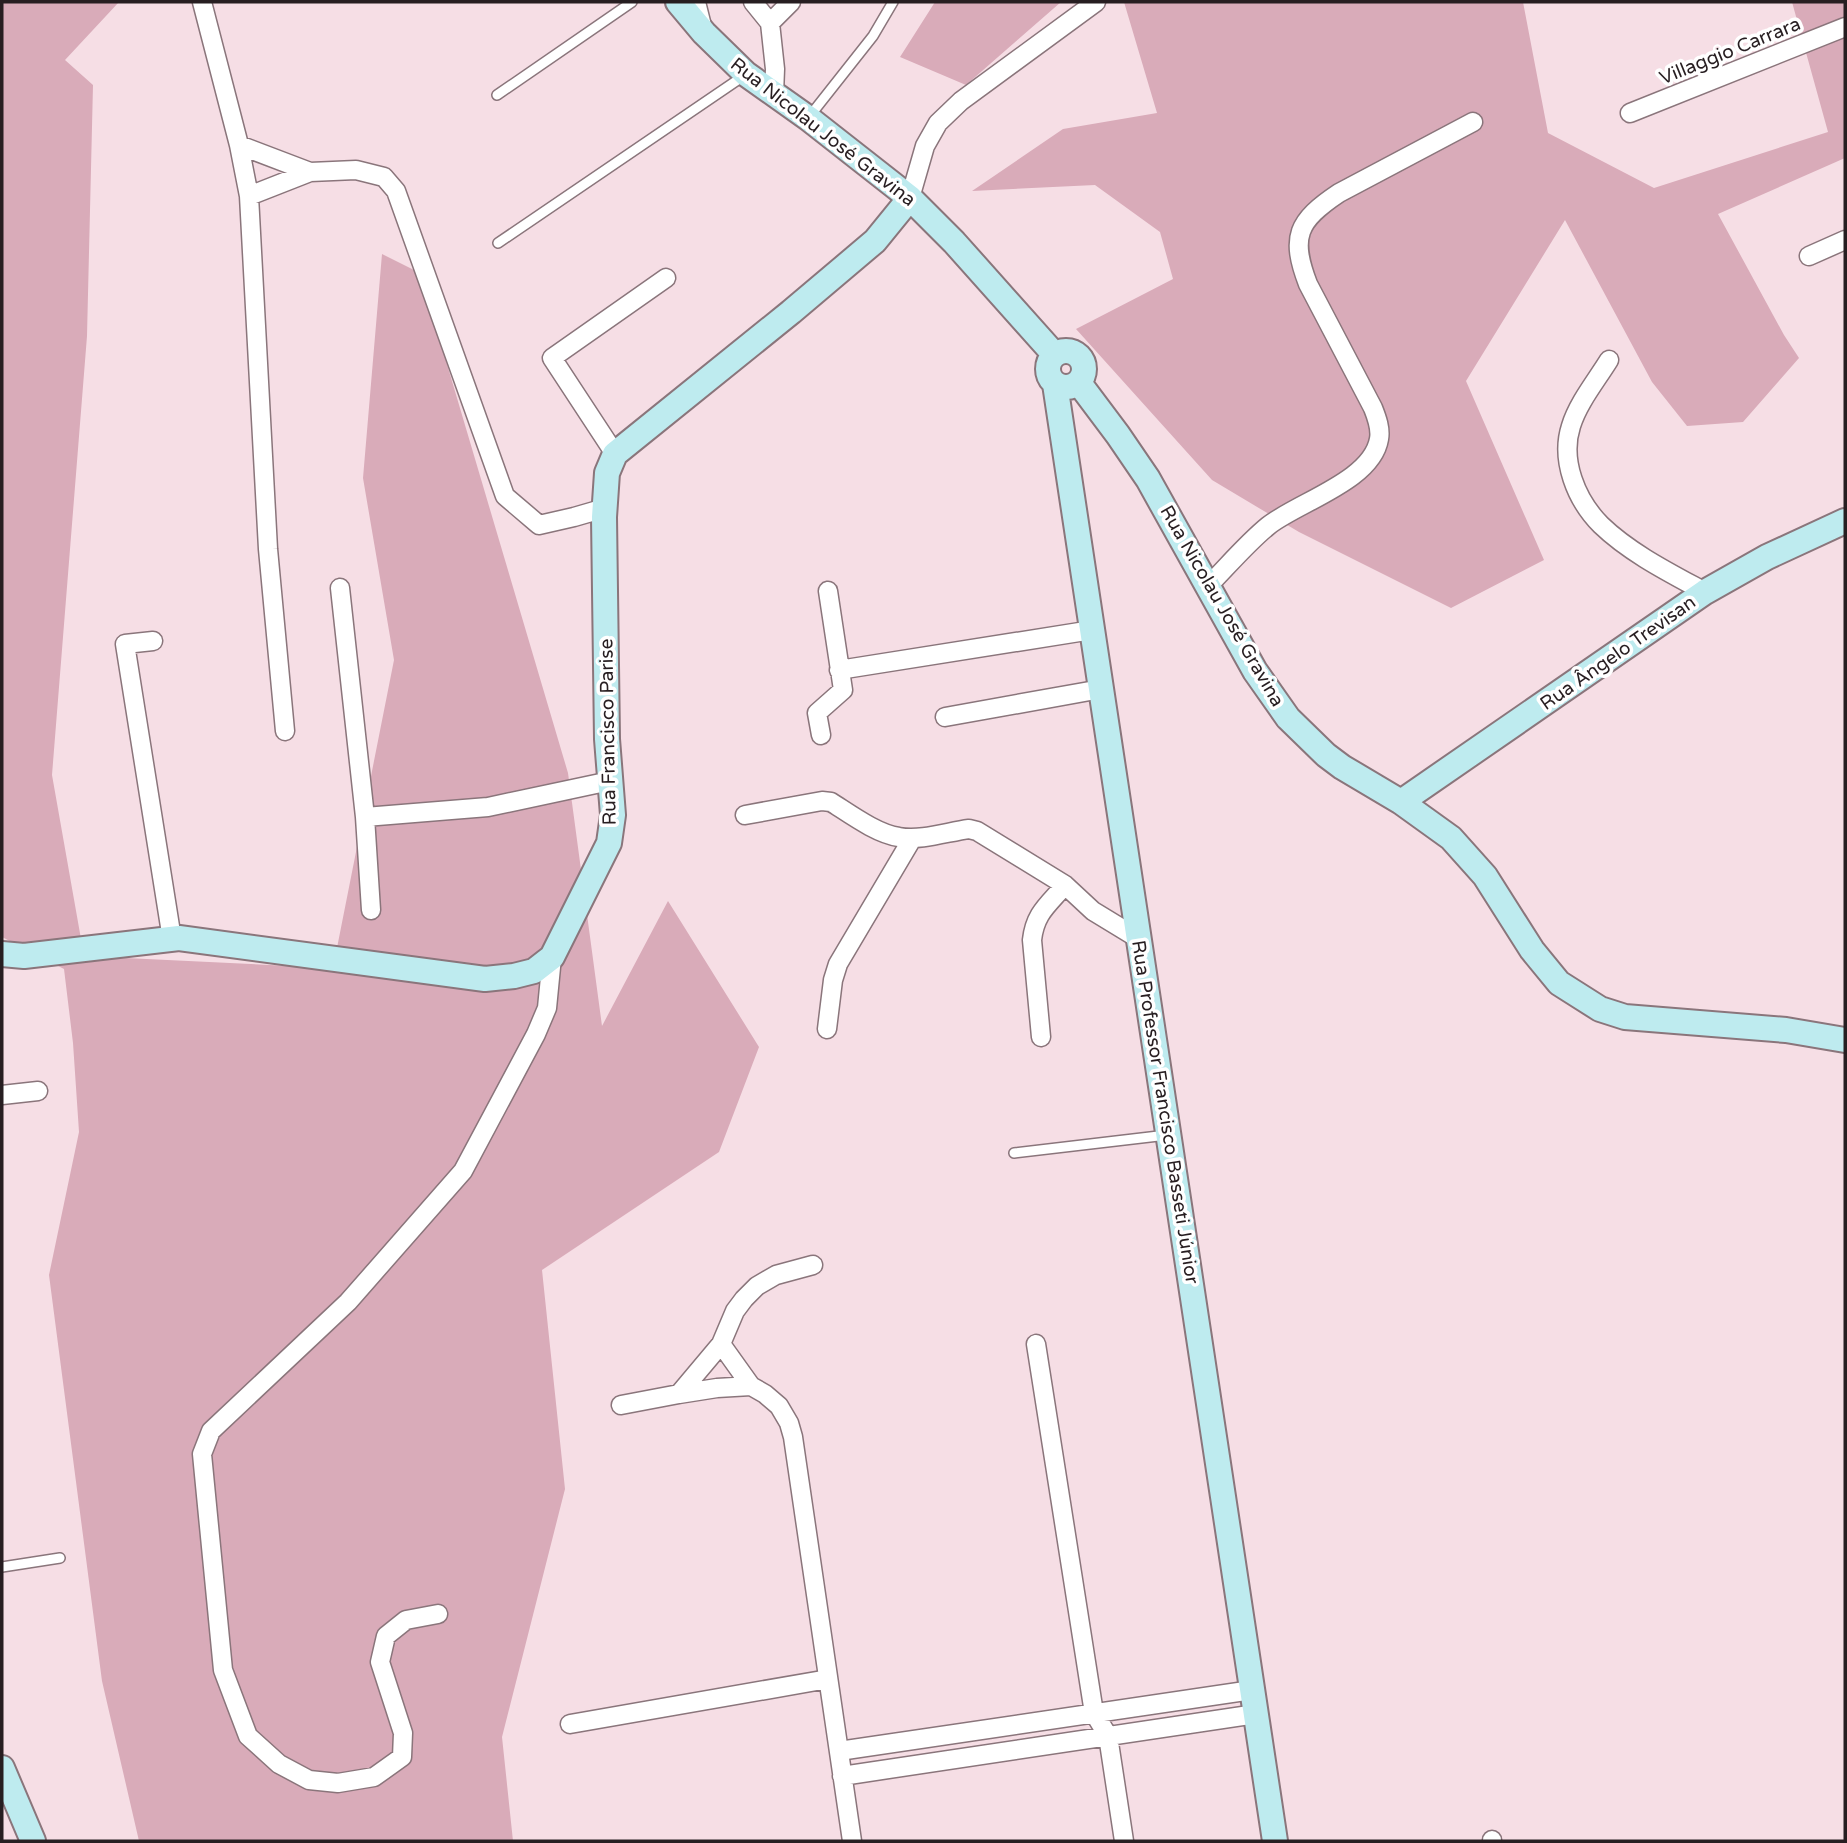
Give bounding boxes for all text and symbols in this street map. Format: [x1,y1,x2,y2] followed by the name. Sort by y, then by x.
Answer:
[1656,13,1804,89] street label: Villaggio Carrara
[726,53,920,211] street label: Rua Nicolau José Gravina
[1155,502,1289,710] street label: Rua Nicolau José Gravina
[1536,591,1700,715] street label: Rua Ângelo Trevisan
[595,639,621,825] street label: Rua Francisco Parise
[1127,939,1203,1286] street label: Rua Professor Francisco Basseti Júnior

